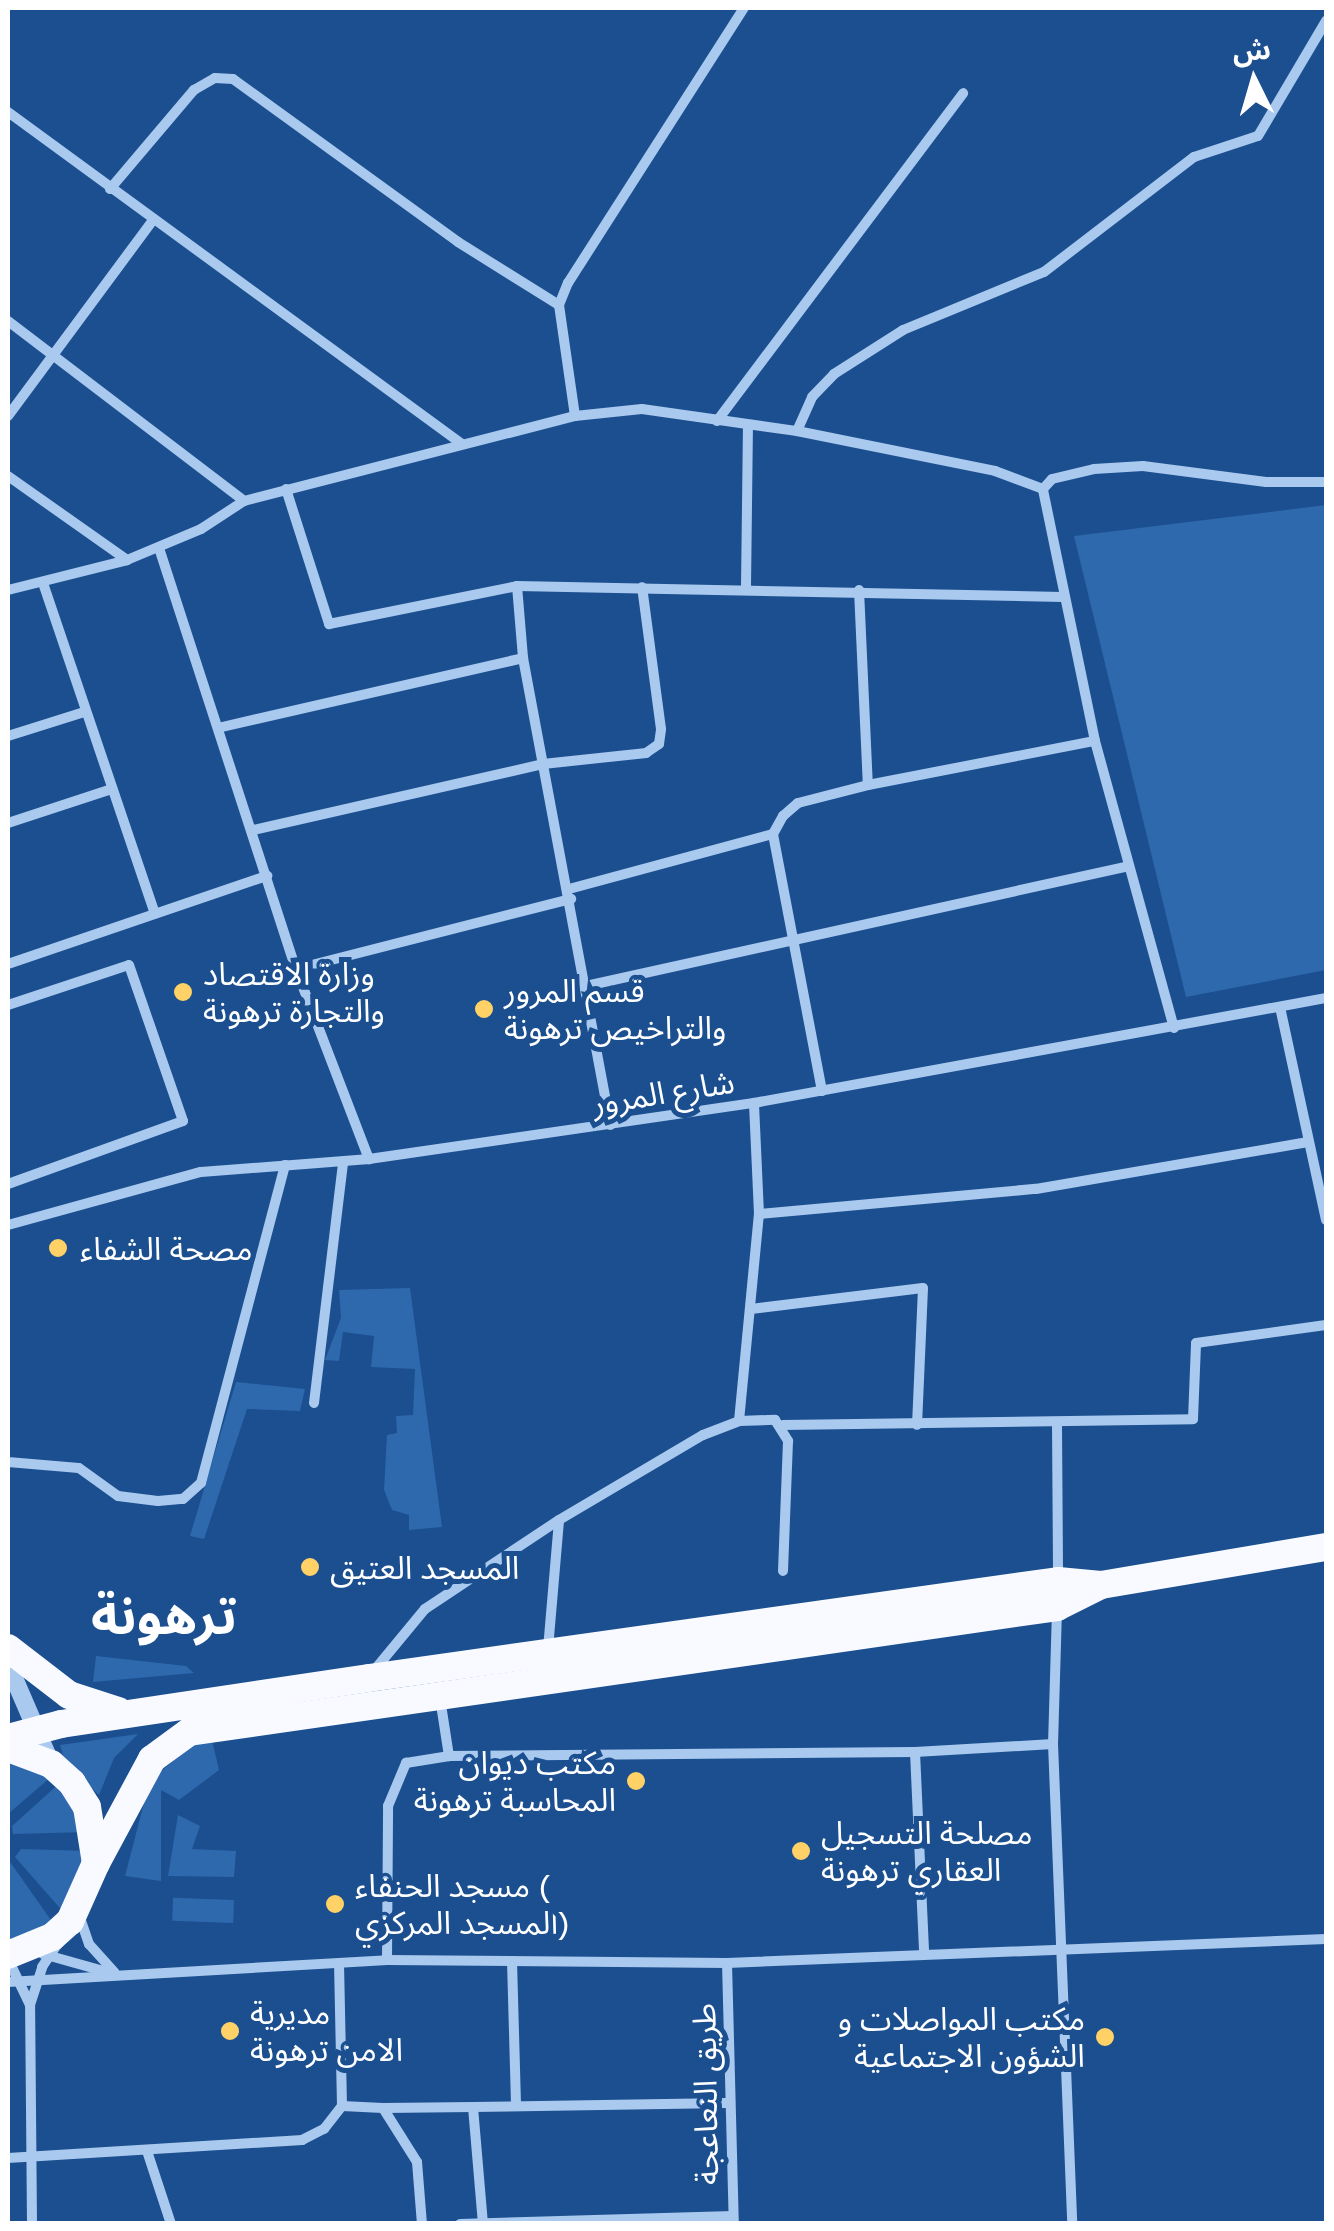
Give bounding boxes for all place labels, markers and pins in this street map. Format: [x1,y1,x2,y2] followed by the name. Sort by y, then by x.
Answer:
[203,955,385,1030] place label: وزارة الاقتصاد والتجارة ترهونة
[504,972,726,1047] place label: قسم المرور والتراخيص ترهونة
[172,981,194,1003] marker: وزارة الاقتصاد والتجارة ترهونة
[473,998,495,1020] marker: قسم المرور والتراخيص ترهونة
[80,1229,253,1267] place label: مصحة الشفاء
[45,1235,71,1261] marker: مصحة الشفاء
[330,1548,519,1586] place label: المسجد العتيق
[299,1556,321,1578] marker: المسجد العتيق
[414,1744,616,1819] place label: مكتب ديوان المحاسبة ترهونة
[625,1770,647,1792] marker: مكتب ديوان المحاسبة ترهونة
[821,1814,1032,1889] place label: مصلحة التسجيل العقاري ترهونة
[790,1840,812,1862] marker: مصلحة التسجيل العقاري ترهونة
[355,1867,570,1942] place label: مسجد الحنفاء ( المسجد المركزي)
[324,1893,346,1915] marker: مسجد الحنفاء ( المسجد المركزي)
[250,1994,403,2069] place label: مديرية الامن ترهونة
[838,2000,1085,2075] place label: مكتب المواصلات و الشؤون الاجتماعية
[219,2020,241,2042] marker: مديرية الامن ترهونة
[1094,2026,1116,2048] marker: مكتب المواصلات و الشؤون الاجتماعية

